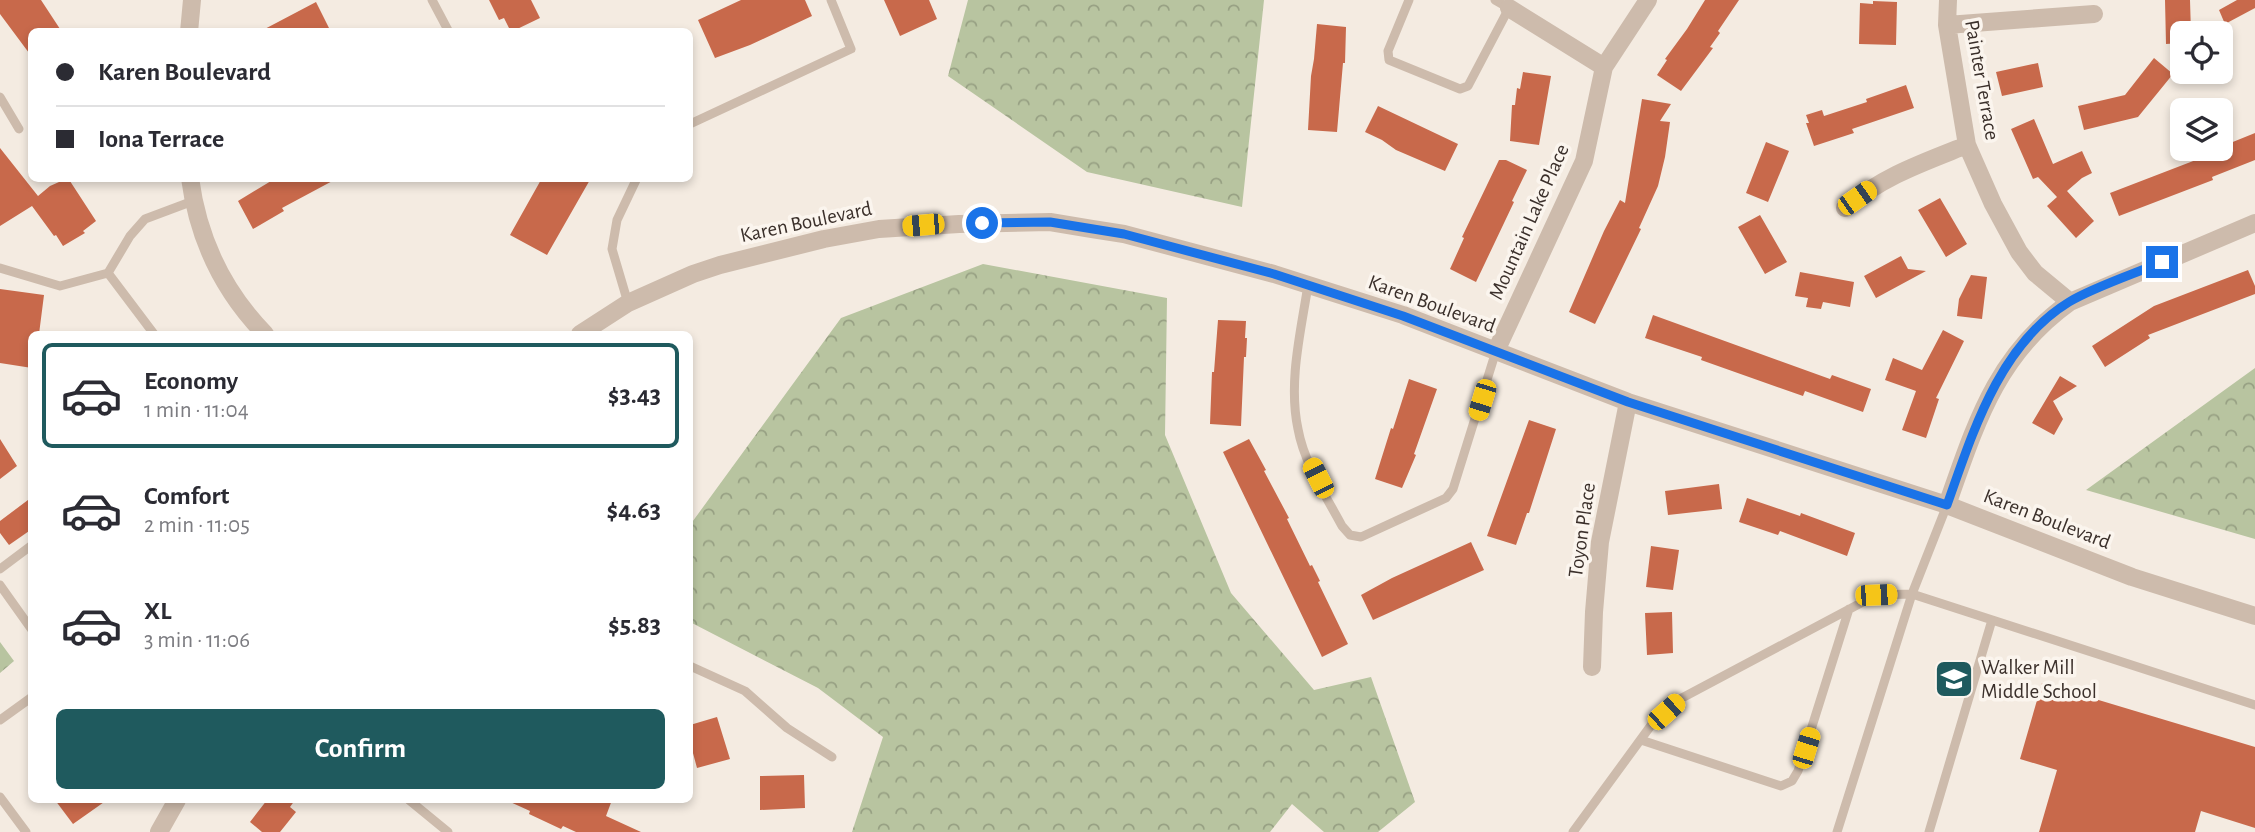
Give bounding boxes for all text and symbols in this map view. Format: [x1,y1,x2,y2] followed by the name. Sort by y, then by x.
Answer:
[1961,18,2003,142] street label: Painter Terrace
[2170,21,2233,161] map controls
[2170,21,2233,84] button: locate
[98,59,271,85] text: Karen Boulevard
[2170,98,2233,161] button: layers
[98,126,224,152] text: Iona Terrace
[1485,141,1573,303] street label: Mountain Lake Place
[1834,177,1881,219] car
[738,198,874,246] street label: Karen Boulevard
[966,207,998,239] route start
[902,213,945,237] car
[2146,246,2178,278] route end
[1365,271,1499,337] street label: Karen Boulevard
[60,364,123,427] icon: car
[144,368,238,394] text: Economy
[1466,377,1499,423] car
[608,382,661,408] text: $3.43
[144,399,249,422] text: 1 min · 11:04
[1300,455,1337,501] car
[60,479,123,542] icon: car
[1565,481,1599,579] street label: Toyon Place
[144,483,229,509] text: Comfort
[1981,485,2113,553] street label: Karen Boulevard
[607,497,661,523] text: $4.63
[144,514,250,537] text: 2 min · 11:05
[1855,584,1898,606] car
[60,594,123,657] icon: car
[144,598,171,624] text: XL
[608,612,661,638] text: $5.83
[144,629,250,652] text: 3 min · 11:06
[1981,657,2097,702] place label: Walker Mill Middle School
[1933,658,1975,700] school or university icon: Walker Mill Middle School
[1644,690,1689,734] car
[56,709,665,789] button: Confirm
[1790,725,1823,771] car

